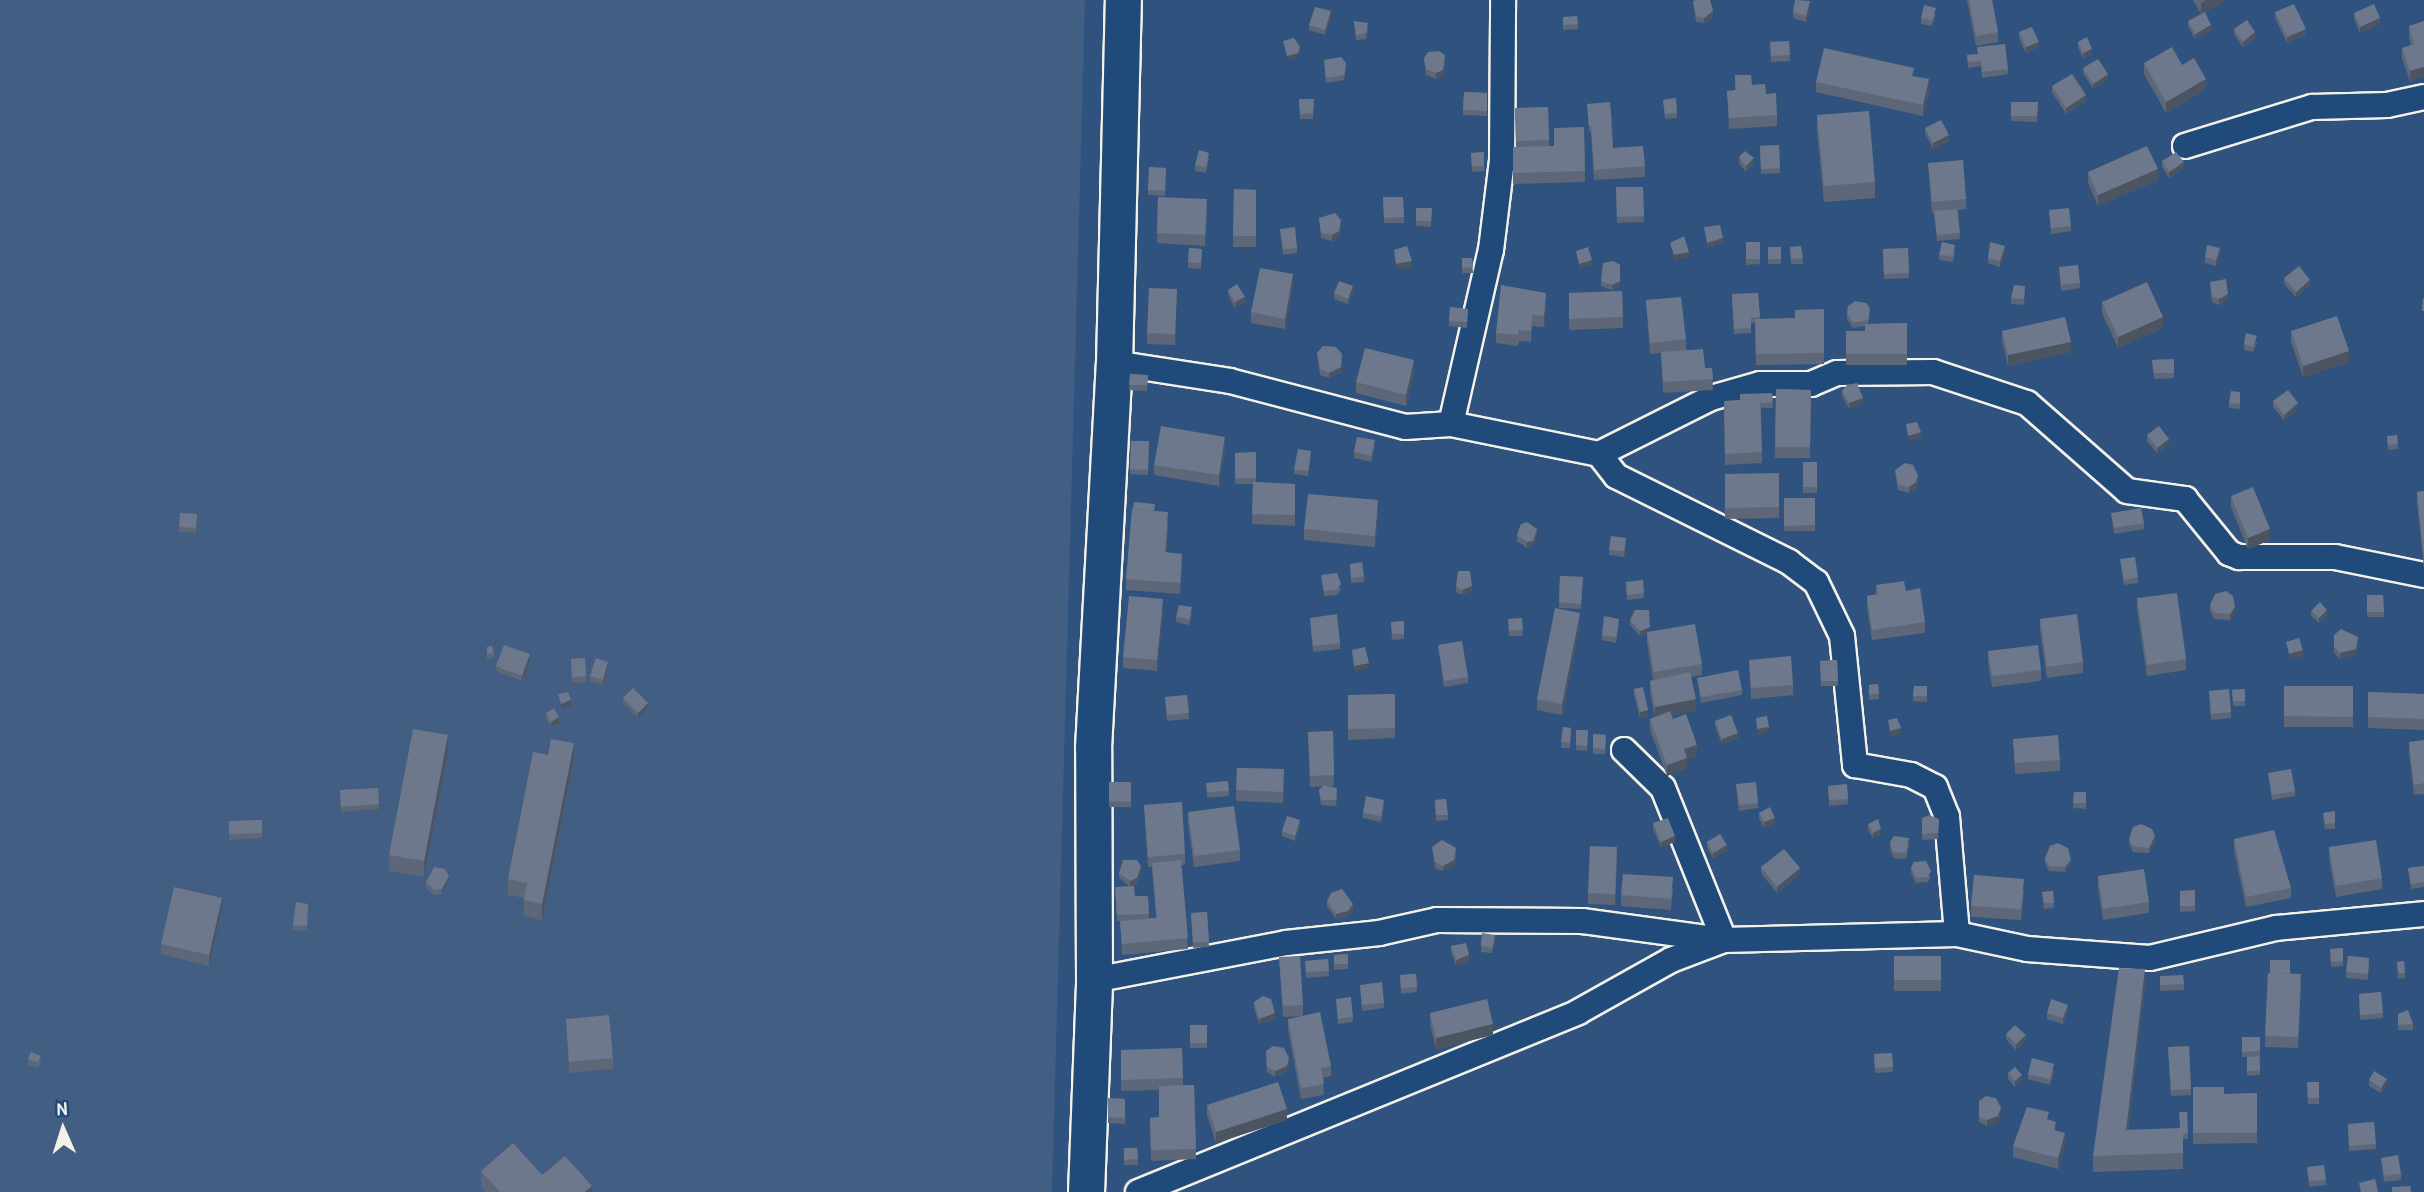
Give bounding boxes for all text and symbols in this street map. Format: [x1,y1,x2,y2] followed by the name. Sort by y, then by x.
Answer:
[28,1094,98,1164] north arrow
[56,1095,68,1121] text: N

